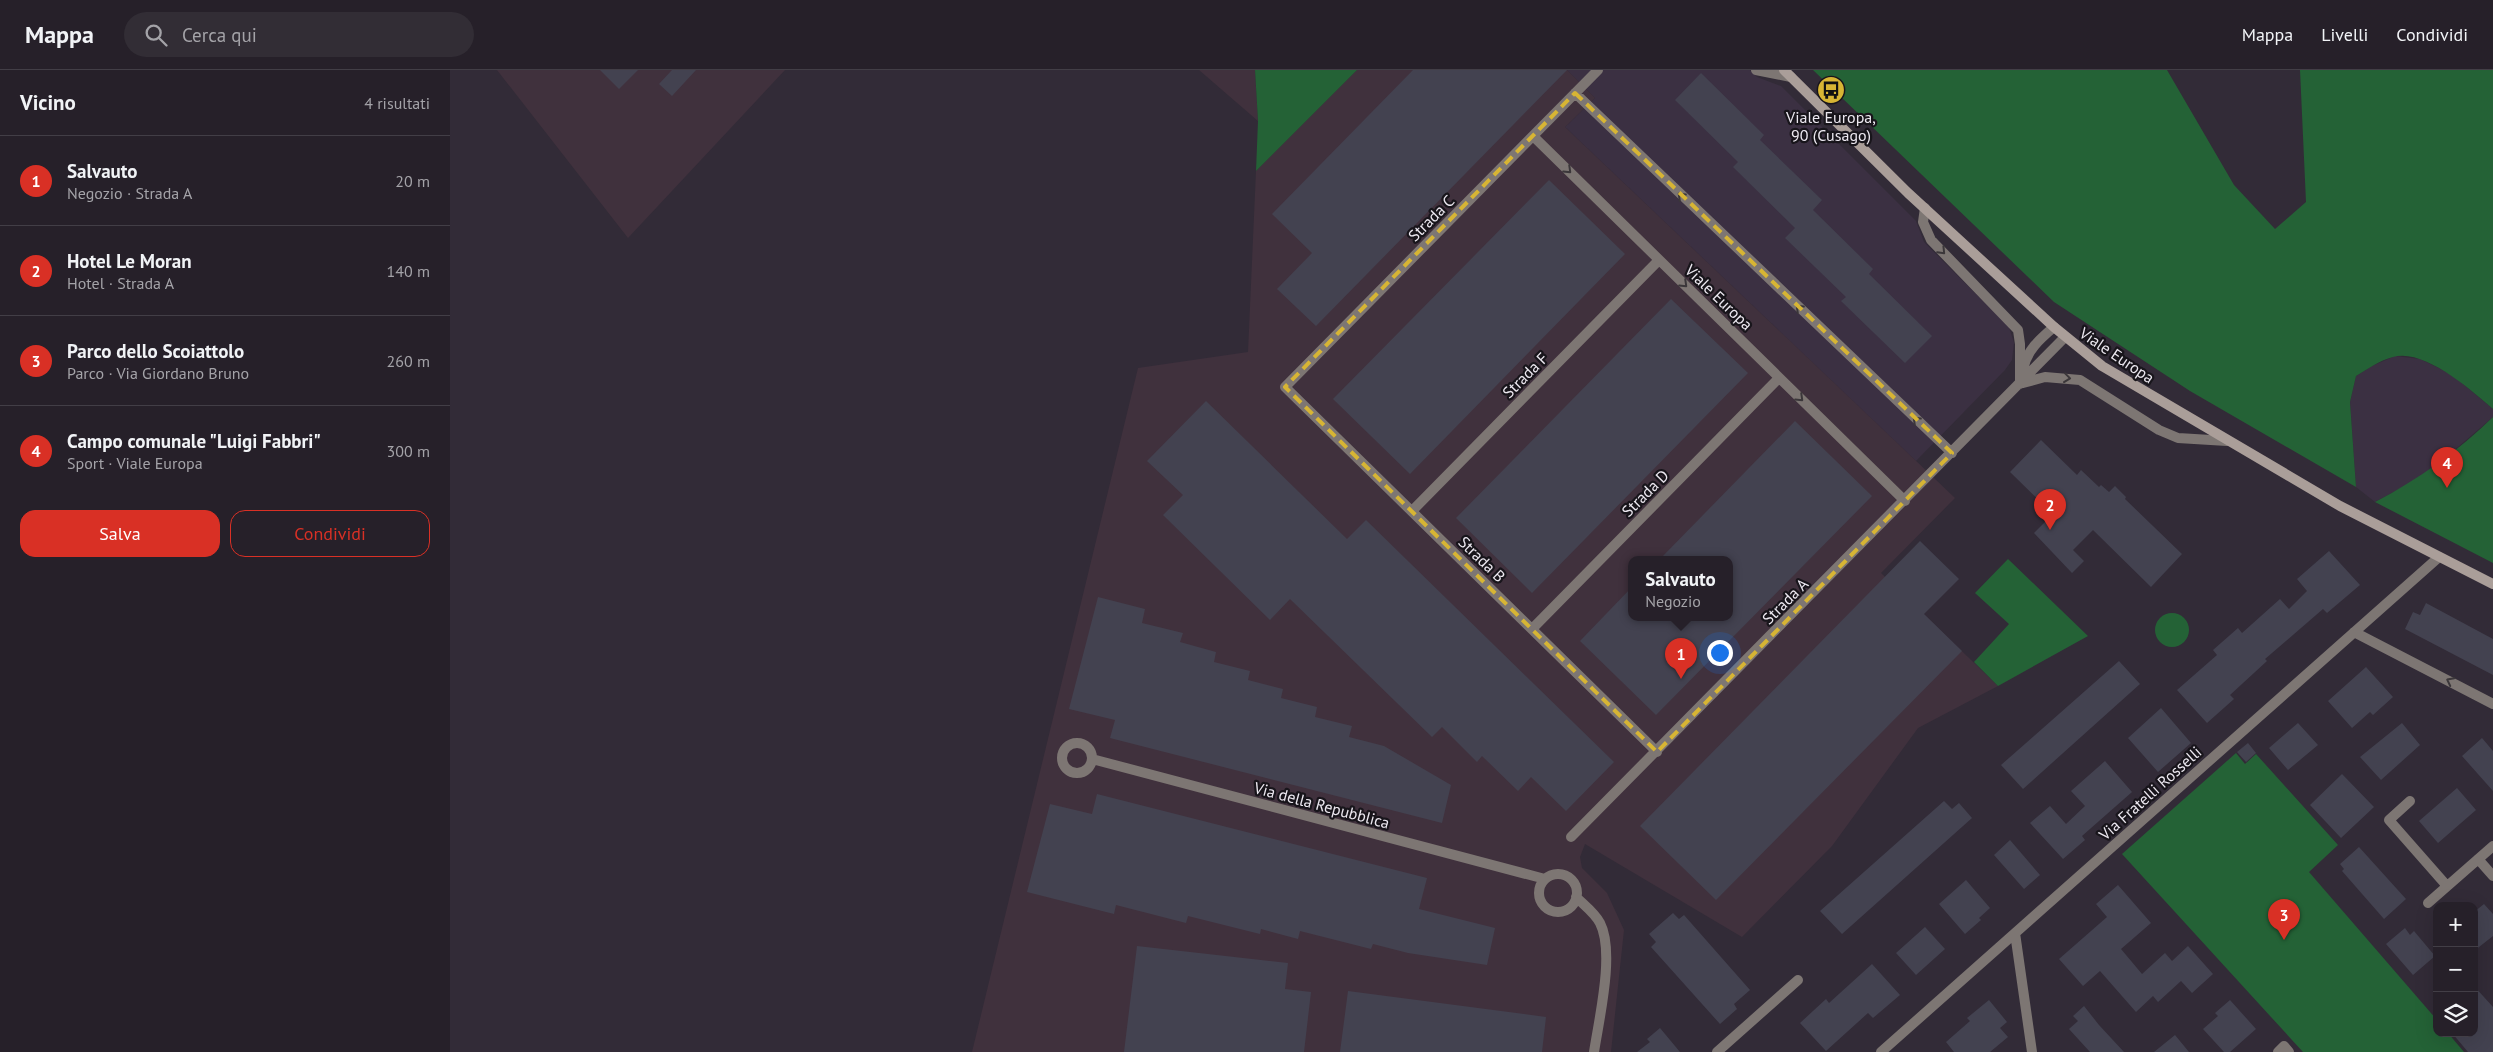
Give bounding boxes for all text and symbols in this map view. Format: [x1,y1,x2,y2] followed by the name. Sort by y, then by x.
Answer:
[124,12,474,57] search box
[25,19,94,50] text: Mappa
[142,21,170,49] icon: search
[182,23,257,47] text: Cerca qui
[2242,23,2293,46] text: Mappa
[2321,23,2368,46] text: Livelli
[2396,23,2468,46] text: Condividi
[1816,75,1846,105] bus stop icon: Viale Europa, 90 (Cusago)
[20,89,76,116] text: Vicino
[364,93,430,113] text: 4 risultati
[1785,107,1876,145] place label: Viale Europa, 90 (Cusago)
[67,159,138,183] text: Salvauto
[1562,165,1571,174] one-way arrow
[31,171,41,191] text: 1
[395,171,430,191] text: 20 m
[67,183,192,203] text: Negozio · Strada A
[1404,191,1458,245] street label: Strada C
[1677,193,1686,202] one-way arrow
[1936,245,1945,254] one-way arrow
[67,249,192,273] text: Hotel Le Moran
[1680,259,1757,334] street label: Viale Europa
[31,261,41,281] text: 2
[387,261,430,281] text: 140 m
[67,273,174,293] text: Hotel · Strada A
[1678,278,1687,287] one-way arrow
[1795,305,1804,314] one-way arrow
[2075,322,2158,387] street label: Viale Europa
[67,339,244,363] text: Parco dello Scoiattolo
[1498,348,1552,402] street label: Strada F
[31,351,41,371] text: 3
[387,351,430,371] text: 260 m
[67,363,249,383] text: Parco · Via Giordano Bruno
[2063,372,2071,383] one-way arrow
[1794,392,1803,401] one-way arrow
[1913,417,1922,426] one-way arrow
[67,429,321,453] text: Campo comunale "Luigi Fabbri"
[31,441,41,461] text: 4
[387,441,430,461] text: 300 m
[2431,447,2463,488] pin: 4
[67,453,203,473] text: Sport · Viale Europa
[1617,465,1673,521] street label: Strada D
[2034,489,2066,530] pin: 2
[20,510,220,557] button: Salva
[230,510,430,557] button: Condividi
[1454,532,1510,586] street label: Strada B
[1628,556,1733,621] popup
[1645,567,1716,591] text: Salvauto
[1758,573,1813,628] street label: Strada A
[1645,591,1701,611] text: Negozio
[1665,638,1697,679] pin: 1
[1707,640,1733,666] your location
[2446,677,2455,687] one-way arrow
[2094,742,2205,845] street label: Via Fratelli Rosselli
[1251,777,1392,833] street label: Via della Repubblica
[2268,899,2300,940] pin: 3
[2433,902,2478,1037] map controls
[2433,902,2478,947] button: +
[2433,947,2478,992] button: −
[2433,992,2478,1037] button: layers

